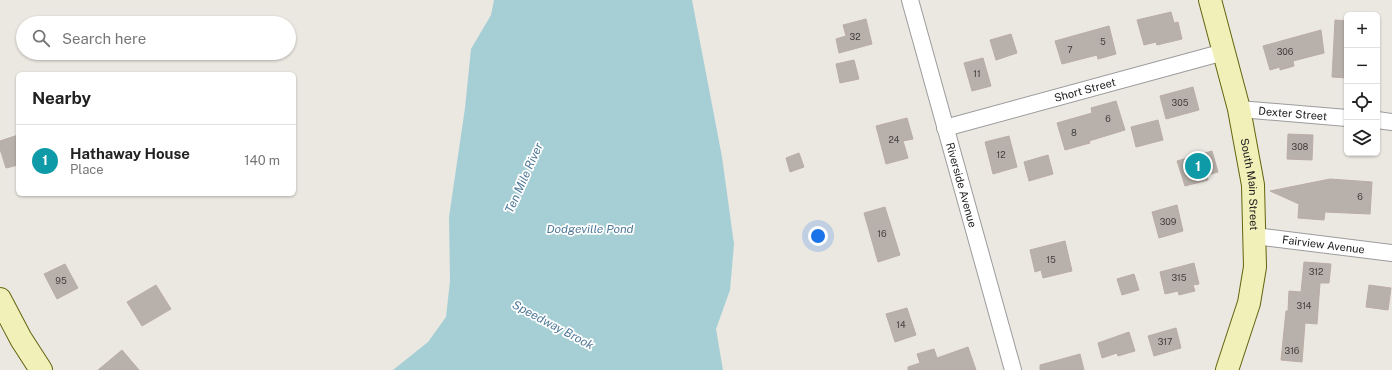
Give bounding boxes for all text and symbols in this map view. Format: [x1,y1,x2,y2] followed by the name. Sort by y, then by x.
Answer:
[1344,12,1380,156] map controls
[1344,12,1380,48] button: +
[16,16,296,60] search box
[30,27,52,49] icon: search
[62,30,146,47] text: Search here
[849,31,861,42] house number: 32
[1100,36,1106,47] house number: 5
[1067,44,1073,55] house number: 7
[1277,46,1294,57] house number: 306
[1344,48,1380,84] button: −
[973,68,981,79] house number: 11
[1053,76,1117,104] street label: Short Street
[1344,84,1380,120] button: locate
[32,88,91,108] text: Nearby
[1172,97,1189,108] house number: 305
[1258,105,1328,122] street label: Dexter Street
[1105,113,1111,124] house number: 6
[1344,120,1380,156] button: layers
[1071,127,1077,138] house number: 8
[888,134,900,145] house number: 24
[1238,137,1260,231] street label: South Main Street
[502,140,546,215] water label: Ten Mile River
[944,141,979,229] street label: Riverside Avenue
[1292,141,1309,152] house number: 308
[70,145,190,162] text: Hathaway House
[996,149,1006,160] house number: 12
[1185,151,1211,181] pin: 1
[42,153,48,168] text: 1
[244,153,280,168] text: 140 m
[70,162,104,177] text: Place
[1357,191,1363,202] house number: 6
[1160,216,1177,227] house number: 309
[546,222,634,236] water label: Dodgeville Pond
[808,226,828,246] your location
[877,228,887,239] house number: 16
[1281,233,1366,256] street label: Fairview Avenue
[1046,254,1056,265] house number: 15
[1309,266,1323,277] house number: 312
[1171,272,1187,283] house number: 315
[55,275,67,286] house number: 95
[510,298,597,353] water label: Speedway Brook
[1297,300,1312,311] house number: 314
[896,319,906,330] house number: 14
[1158,336,1172,347] house number: 317
[1285,345,1300,356] house number: 316

